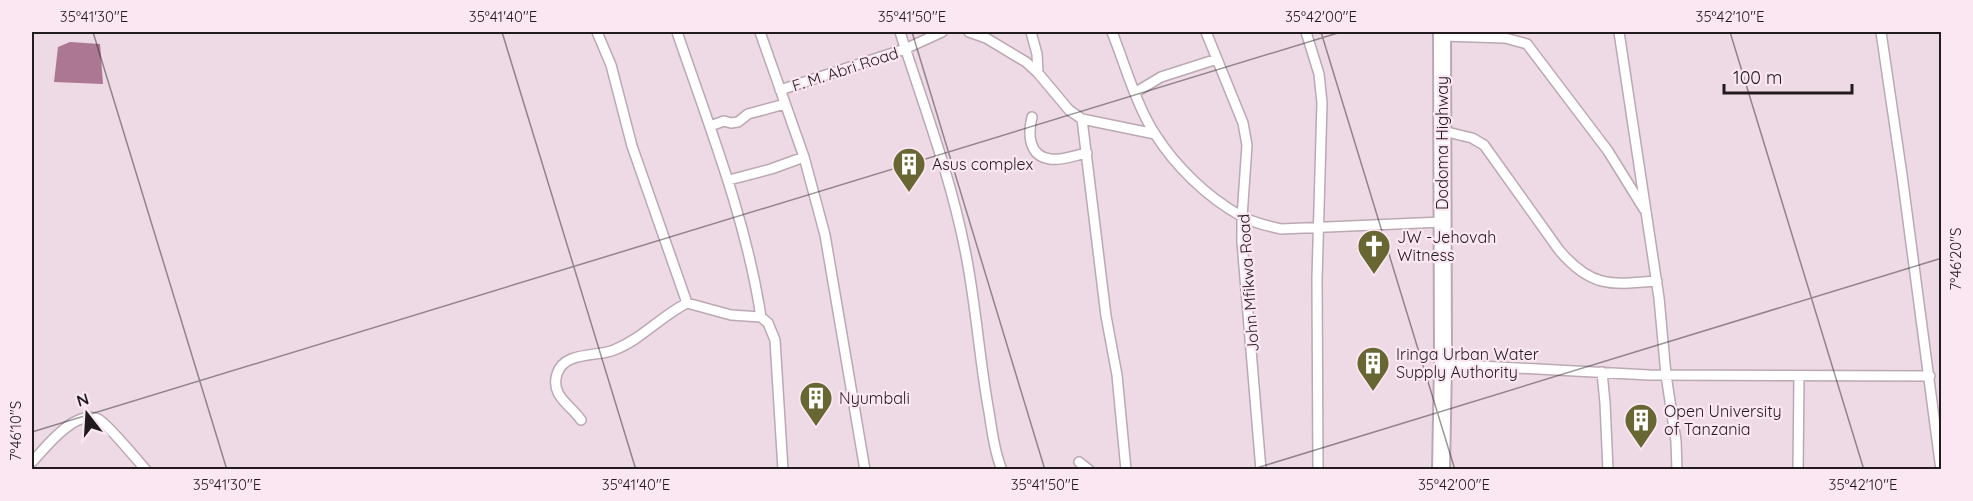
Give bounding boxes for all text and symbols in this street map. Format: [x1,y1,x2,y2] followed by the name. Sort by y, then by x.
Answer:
[60,7,128,26] text: 35°41'30"E
[469,7,537,26] text: 35°41'40"E
[878,7,946,26] text: 35°41'50"E
[1285,7,1357,26] text: 35°42'00"E
[1696,7,1764,26] text: 35°42'10"E
[789,42,901,96] street label: F. M. Abri Road
[1724,57,1852,95] scale bar
[1733,66,1782,89] text: 100 m
[1432,76,1452,210] street label: Dodoma Highway
[891,146,927,193] building icon: Asus complex
[932,154,1034,174] place label: Asus complex
[1233,213,1263,353] street label: John Mfikwa Road
[1397,227,1496,265] place label: JW -Jehovah Witness
[1356,228,1392,275] church icon: JW -Jehovah Witness
[1946,228,1965,290] text: 7°46'20"S
[1396,344,1539,382] place label: Iringa Urban Water Supply Authority
[1355,345,1391,392] building icon: Iringa Urban Water Supply Authority
[798,380,834,427] building icon: Nyumbali
[57,384,117,444] north arrow
[74,388,91,411] text: N
[839,388,910,408] place label: Nyumbali
[6,401,25,461] text: 7°46'10"S
[1664,401,1782,439] place label: Open University of Tanzania
[1623,402,1659,449] building icon: Open University of Tanzania
[193,475,261,494] text: 35°41'30"E
[602,475,670,494] text: 35°41'40"E
[1011,475,1079,494] text: 35°41'50"E
[1418,475,1490,494] text: 35°42'00"E
[1829,475,1897,494] text: 35°42'10"E

